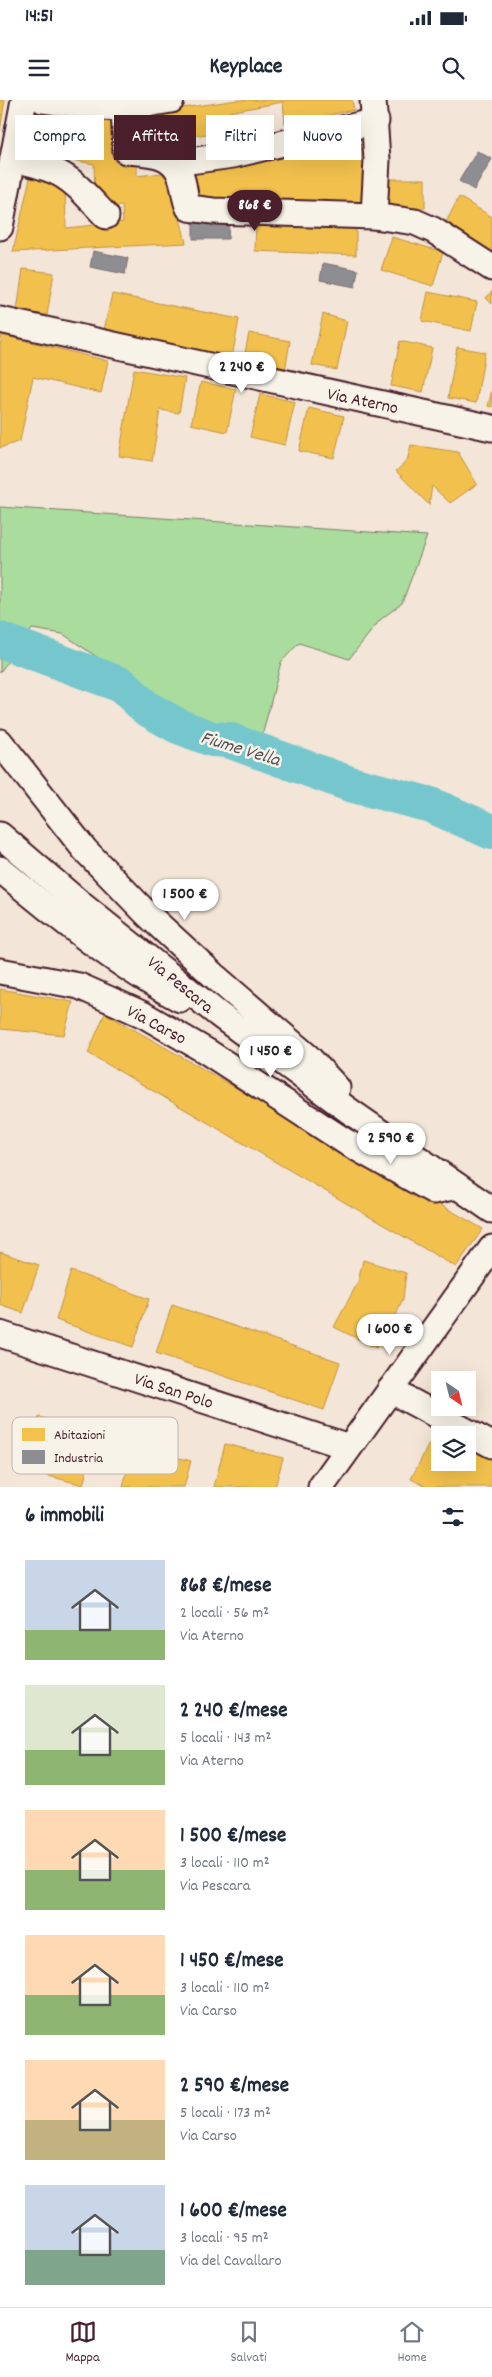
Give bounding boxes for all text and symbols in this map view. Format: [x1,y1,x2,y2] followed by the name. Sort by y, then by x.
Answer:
[25,4,53,31] text: 14:51
[210,52,282,83] text: Keyplace
[25,54,53,82] icon: menu
[439,54,467,82] icon: search
[15,115,104,160] chip: Compra
[114,115,196,160] chip: Affitta
[206,115,274,160] chip: Filtri
[284,115,361,160] chip: Nuovo
[220,190,290,232] pin: 868 €
[238,194,272,217] text: 868 €
[196,352,288,394] pin: 2 240 €
[219,356,265,379] text: 2 240 €
[325,383,400,422] street label: Via Aterno
[197,726,284,775] water label: Fiume Vella
[139,878,231,921] pin: 1 500 €
[163,883,207,906] text: 1 500 €
[141,951,218,1021] street label: Via Pescara
[122,1000,190,1052] street label: Via Carso
[225,1036,317,1078] pin: 1 450 €
[250,1040,292,1063] text: 1 450 €
[345,1122,437,1165] pin: 2 590 €
[368,1127,414,1150] text: 2 590 €
[344,1314,436,1356] pin: 1 600 €
[367,1318,413,1341] text: 1 600 €
[130,1368,216,1417] street label: Via San Polo
[431,1371,476,1416] north arrow
[431,1371,476,1471] map controls
[12,1417,178,1474] legend
[54,1426,106,1446] text: Abitazioni
[431,1426,476,1471] button: layers
[54,1449,103,1469] text: Industria
[25,1502,104,1532] text: 6 immobili
[439,1503,467,1531] icon: filters
[180,1572,271,1602] text: 868 €/mese
[65,1580,125,1640] icon: home
[180,1602,269,1625] text: 2 locali · 56 m²
[180,1625,244,1648] text: Via Aterno
[180,1697,288,1727] text: 2 240 €/mese
[65,1705,125,1765] icon: home
[180,1727,271,1750] text: 5 locali · 143 m²
[180,1750,244,1773] text: Via Aterno
[180,1822,286,1852] text: 1 500 €/mese
[65,1830,125,1890] icon: home
[180,1852,270,1875] text: 3 locali · 110 m²
[180,1875,250,1898] text: Via Pescara
[180,1947,284,1977] text: 1 450 €/mese
[65,1955,125,2015] icon: home
[180,1977,270,2000] text: 3 locali · 110 m²
[180,2000,237,2023] text: Via Carso
[180,2072,289,2102] text: 2 590 €/mese
[65,2080,125,2140] icon: home
[180,2102,271,2125] text: 5 locali · 173 m²
[180,2125,237,2148] text: Via Carso
[180,2197,287,2227] text: 1 600 €/mese
[65,2205,125,2265] icon: home
[180,2227,269,2250] text: 3 locali · 95 m²
[180,2250,282,2273] text: Via del Cavallaro
[65,2318,100,2368] tab: Mappa
[230,2318,267,2368] tab: Salvati
[397,2318,427,2368] tab: Home

